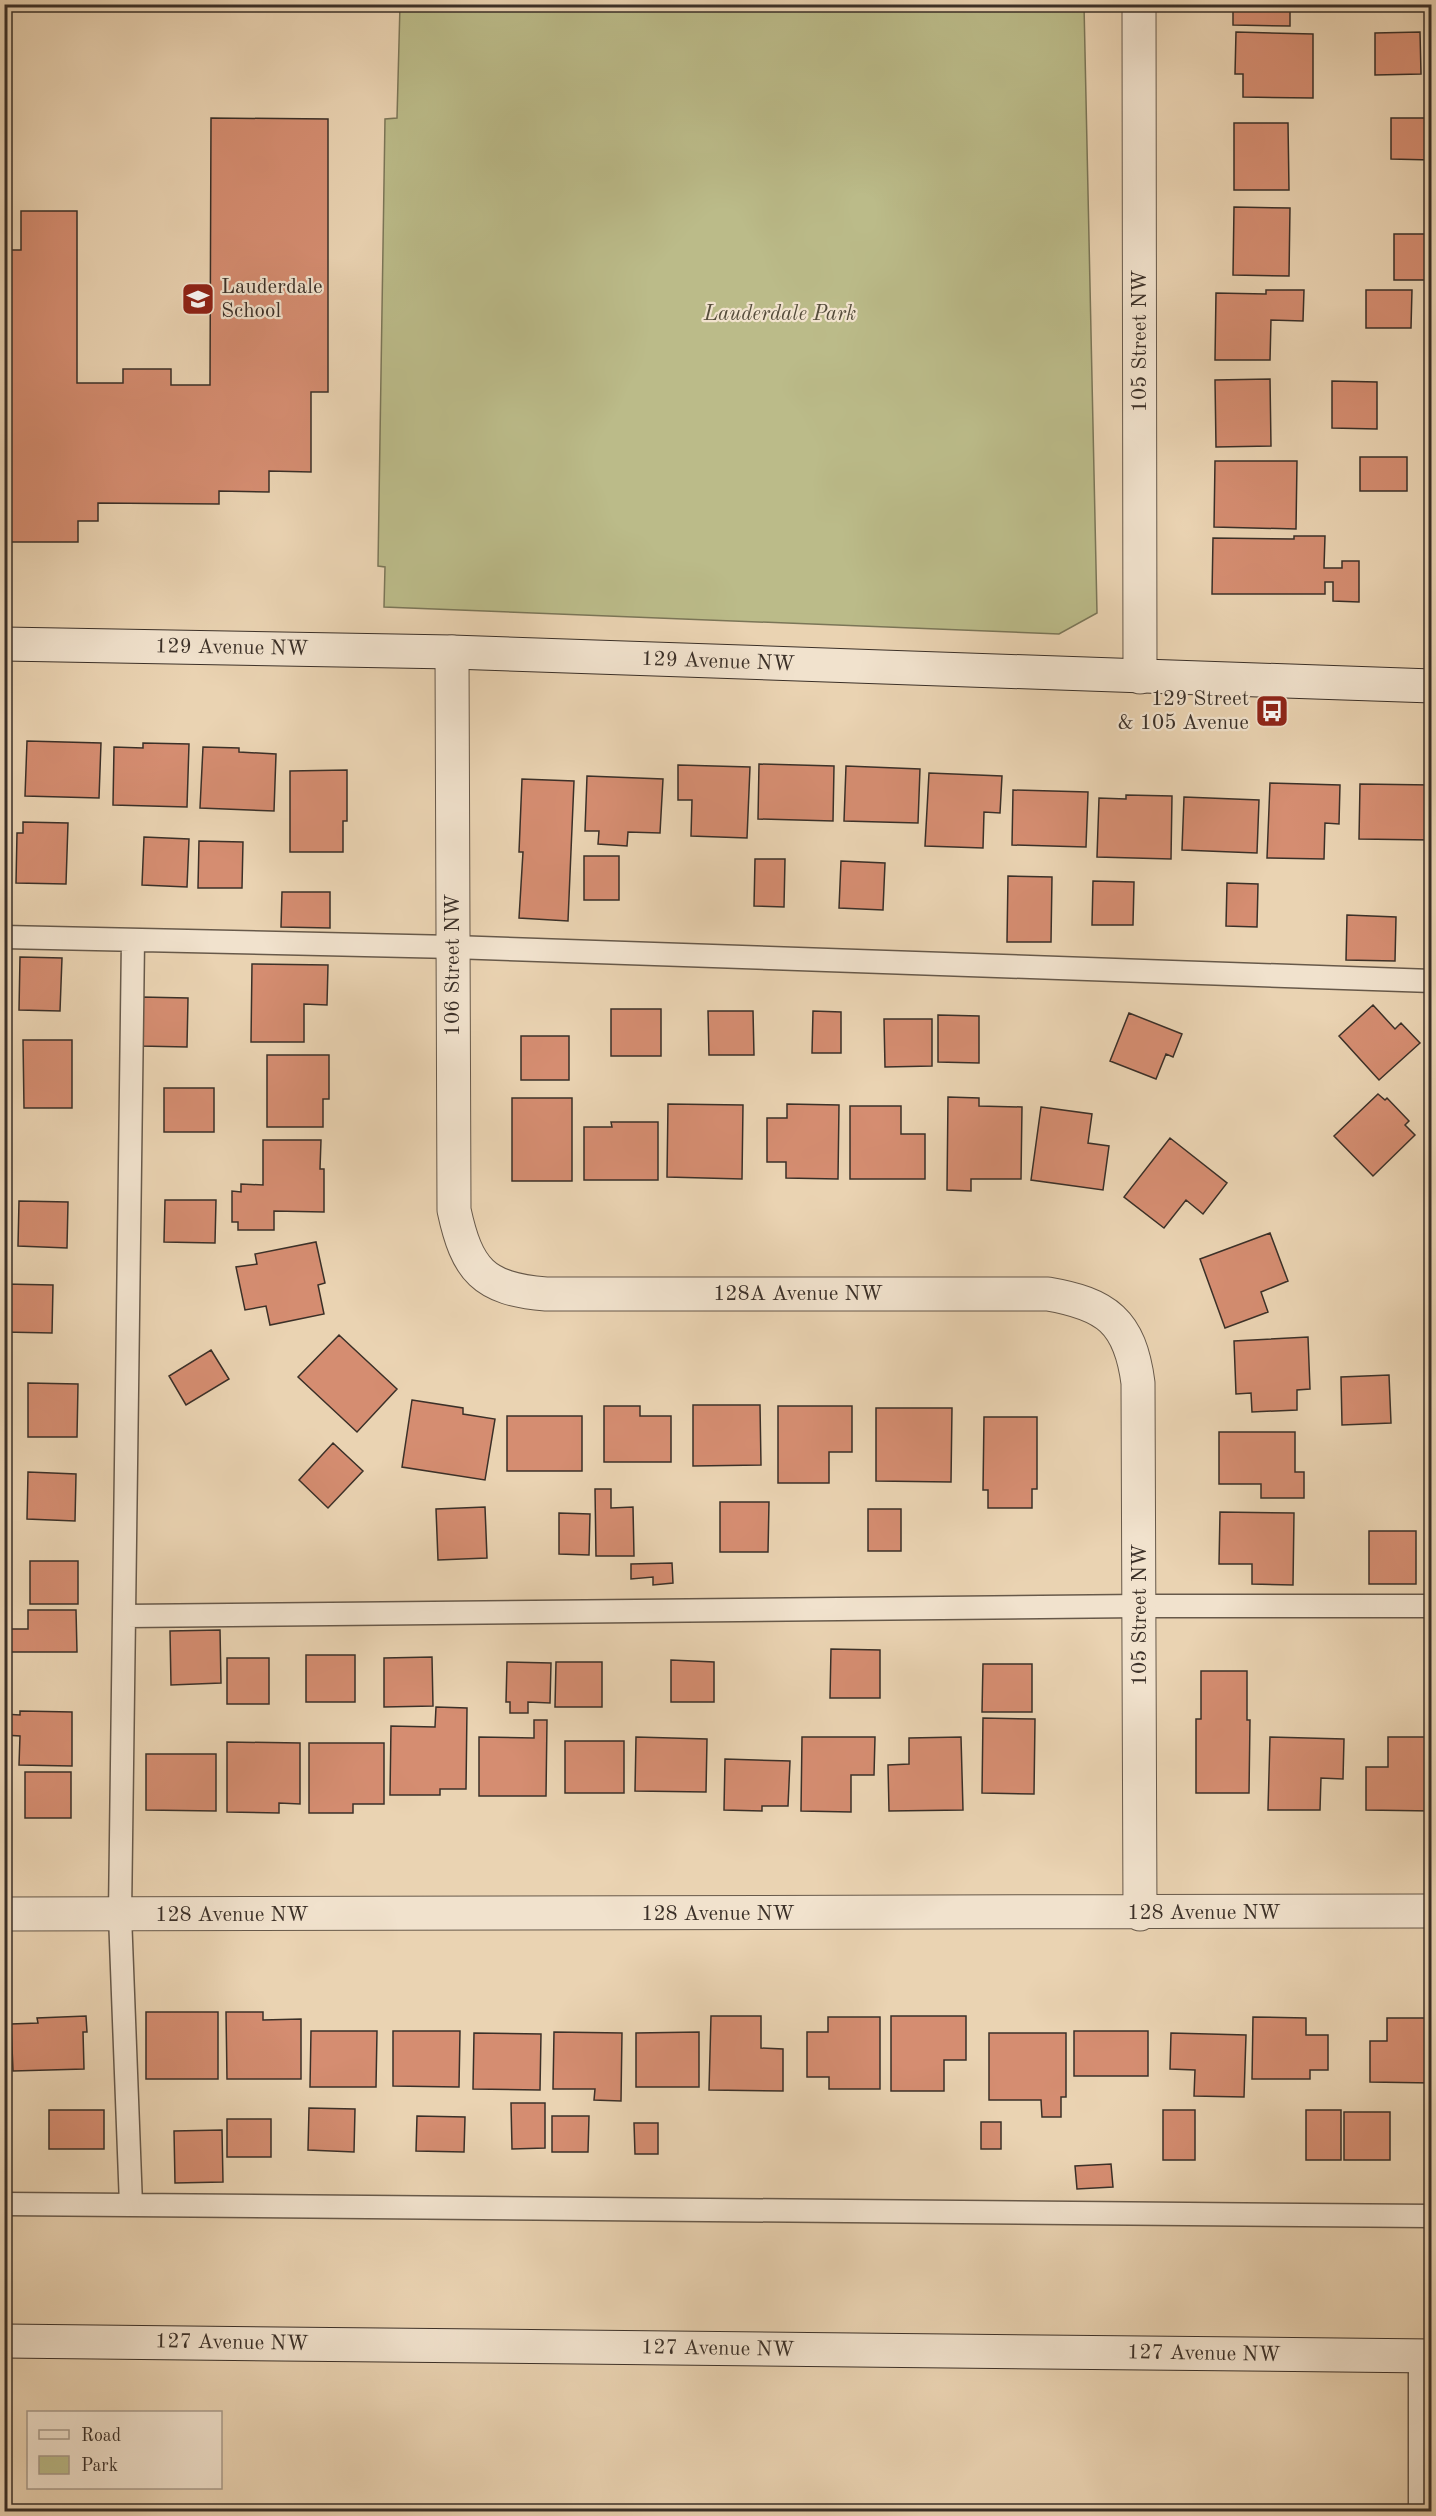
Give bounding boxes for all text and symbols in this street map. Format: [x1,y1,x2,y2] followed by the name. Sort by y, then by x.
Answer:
[1130,270,1151,412] street label: 105 Street NW
[221,277,323,322] place label: Lauderdale School
[180,281,216,317] school or university icon: Lauderdale School
[703,304,856,325] park label: Lauderdale Park
[155,636,309,660] street label: 129 Avenue NW
[641,649,795,675] street label: 129 Avenue NW
[1117,689,1249,734] place label: 129 Street & 105 Avenue
[1254,693,1290,729] bus stop icon: 129 Street & 105 Avenue
[443,894,464,1036] street label: 106 Street NW
[713,1284,883,1305] street label: 128A Avenue NW
[1130,1544,1151,1686] street label: 105 Street NW
[1127,1903,1281,1924] street label: 128 Avenue NW
[641,1904,795,1925] street label: 128 Avenue NW
[155,1905,309,1926] street label: 128 Avenue NW
[155,2331,309,2355] street label: 127 Avenue NW
[641,2337,795,2361] street label: 127 Avenue NW
[1127,2342,1281,2366] street label: 127 Avenue NW
[27,2411,222,2489] legend
[81,2427,121,2445] text: Road
[81,2457,118,2475] text: Park

